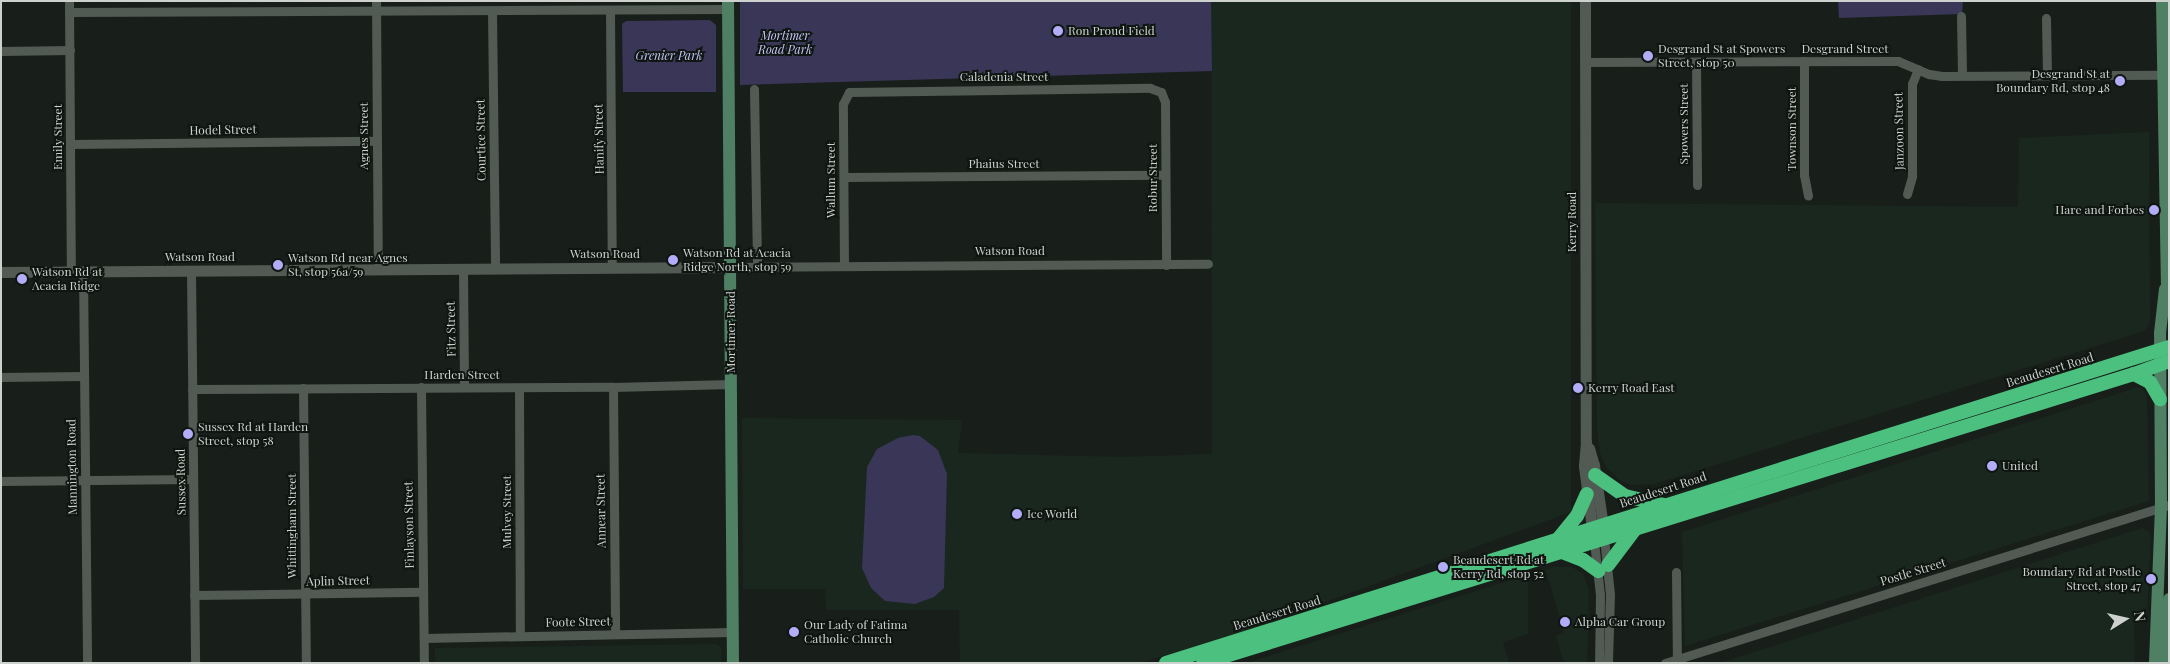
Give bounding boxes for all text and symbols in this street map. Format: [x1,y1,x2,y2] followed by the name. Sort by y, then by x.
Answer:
[1068,24,1155,38] place label: Ron Proud Field
[1052,25,1064,37] marker: Ron Proud Field
[758,29,812,57] park label: Mortimer Road Park
[1658,42,1786,70] place label: Desgrand St at Spowers Street, stop 50
[1801,42,1889,56] street label: Desgrand Street
[636,49,702,63] park label: Grenier Park
[1642,50,1654,62] marker: Desgrand St at Spowers Street, stop 50
[1995,67,2110,95] place label: Desgrand St at Boundary Rd, stop 48
[960,70,1048,84] street label: Caladenia Street
[2114,75,2126,87] marker: Desgrand St at Boundary Rd, stop 48
[1677,83,1691,165] street label: Spowers Street
[1785,87,1799,171] street label: Townson Street
[1891,92,1907,170] street label: Janzoon Street
[473,99,489,181] street label: Courtice Street
[357,102,371,170] street label: Agnes Street
[591,103,607,175] street label: Hanify Street
[51,104,65,170] street label: Emily Street
[189,122,257,138] street label: Hodel Street
[824,142,838,218] street label: Wallum Street
[1146,144,1160,212] street label: Robur Street
[968,157,1040,171] street label: Phaius Street
[1565,192,1579,252] street label: Kerry Road
[2055,203,2144,217] place label: Hare and Forbes
[2148,204,2160,216] marker: Hare and Forbes
[975,244,1045,258] street label: Watson Road
[683,246,791,274] place label: Watson Rd at Acacia Ridge North, stop 59
[570,247,640,261] street label: Watson Road
[165,250,235,264] street label: Watson Road
[288,251,408,279] place label: Watson Rd near Agnes St, stop 56a/59
[667,254,679,266] marker: Watson Rd at Acacia Ridge North, stop 59
[272,259,284,271] marker: Watson Rd near Agnes St, stop 56a/59
[32,265,103,293] place label: Watson Rd at Acacia Ridge
[16,273,28,285] marker: Watson Rd at Acacia Ridge
[724,291,738,373] street label: Mortimer Road
[443,301,459,357] street label: Fitz Street
[2004,350,2096,390] street label: Beaudesert Road
[424,368,500,382] street label: Harden Street
[1588,381,1675,395] place label: Kerry Road East
[1572,382,1584,394] marker: Kerry Road East
[64,419,80,515] street label: Mannington Road
[198,420,309,448] place label: Sussex Rd at Harden Street, stop 58
[182,428,194,440] marker: Sussex Rd at Harden Street, stop 58
[173,449,189,515] street label: Sussex Road
[2002,459,2038,473] place label: United
[1986,460,1998,472] marker: United
[1618,469,1708,511] street label: Beaudesert Road
[285,473,299,579] street label: Whittingham Street
[593,474,609,548] street label: Annear Street
[500,475,514,549] street label: Mulvey Street
[401,481,417,569] street label: Finlayson Street
[1027,507,1078,521] place label: Ice World
[1011,508,1023,520] marker: Ice World
[1453,553,1545,581] place label: Beaudesert Rd at Kerry Rd, stop 52
[1879,555,1947,589] street label: Postle Street
[1437,561,1449,573] marker: Beaudesert Rd at Kerry Rd, stop 52
[2022,565,2141,593] place label: Boundary Rd at Postle Street, stop 47
[306,573,370,589] street label: Aplin Street
[2145,573,2157,585] marker: Boundary Rd at Postle Street, stop 47
[1231,593,1323,633] street label: Beaudesert Road
[2100,594,2150,644] north arrow
[2130,610,2150,623] text: N
[545,614,611,630] street label: Foote Street
[1575,615,1666,629] place label: Alpha Car Group
[1559,616,1571,628] marker: Alpha Car Group
[804,618,908,646] place label: Our Lady of Fatima Catholic Church
[788,626,800,638] marker: Our Lady of Fatima Catholic Church

